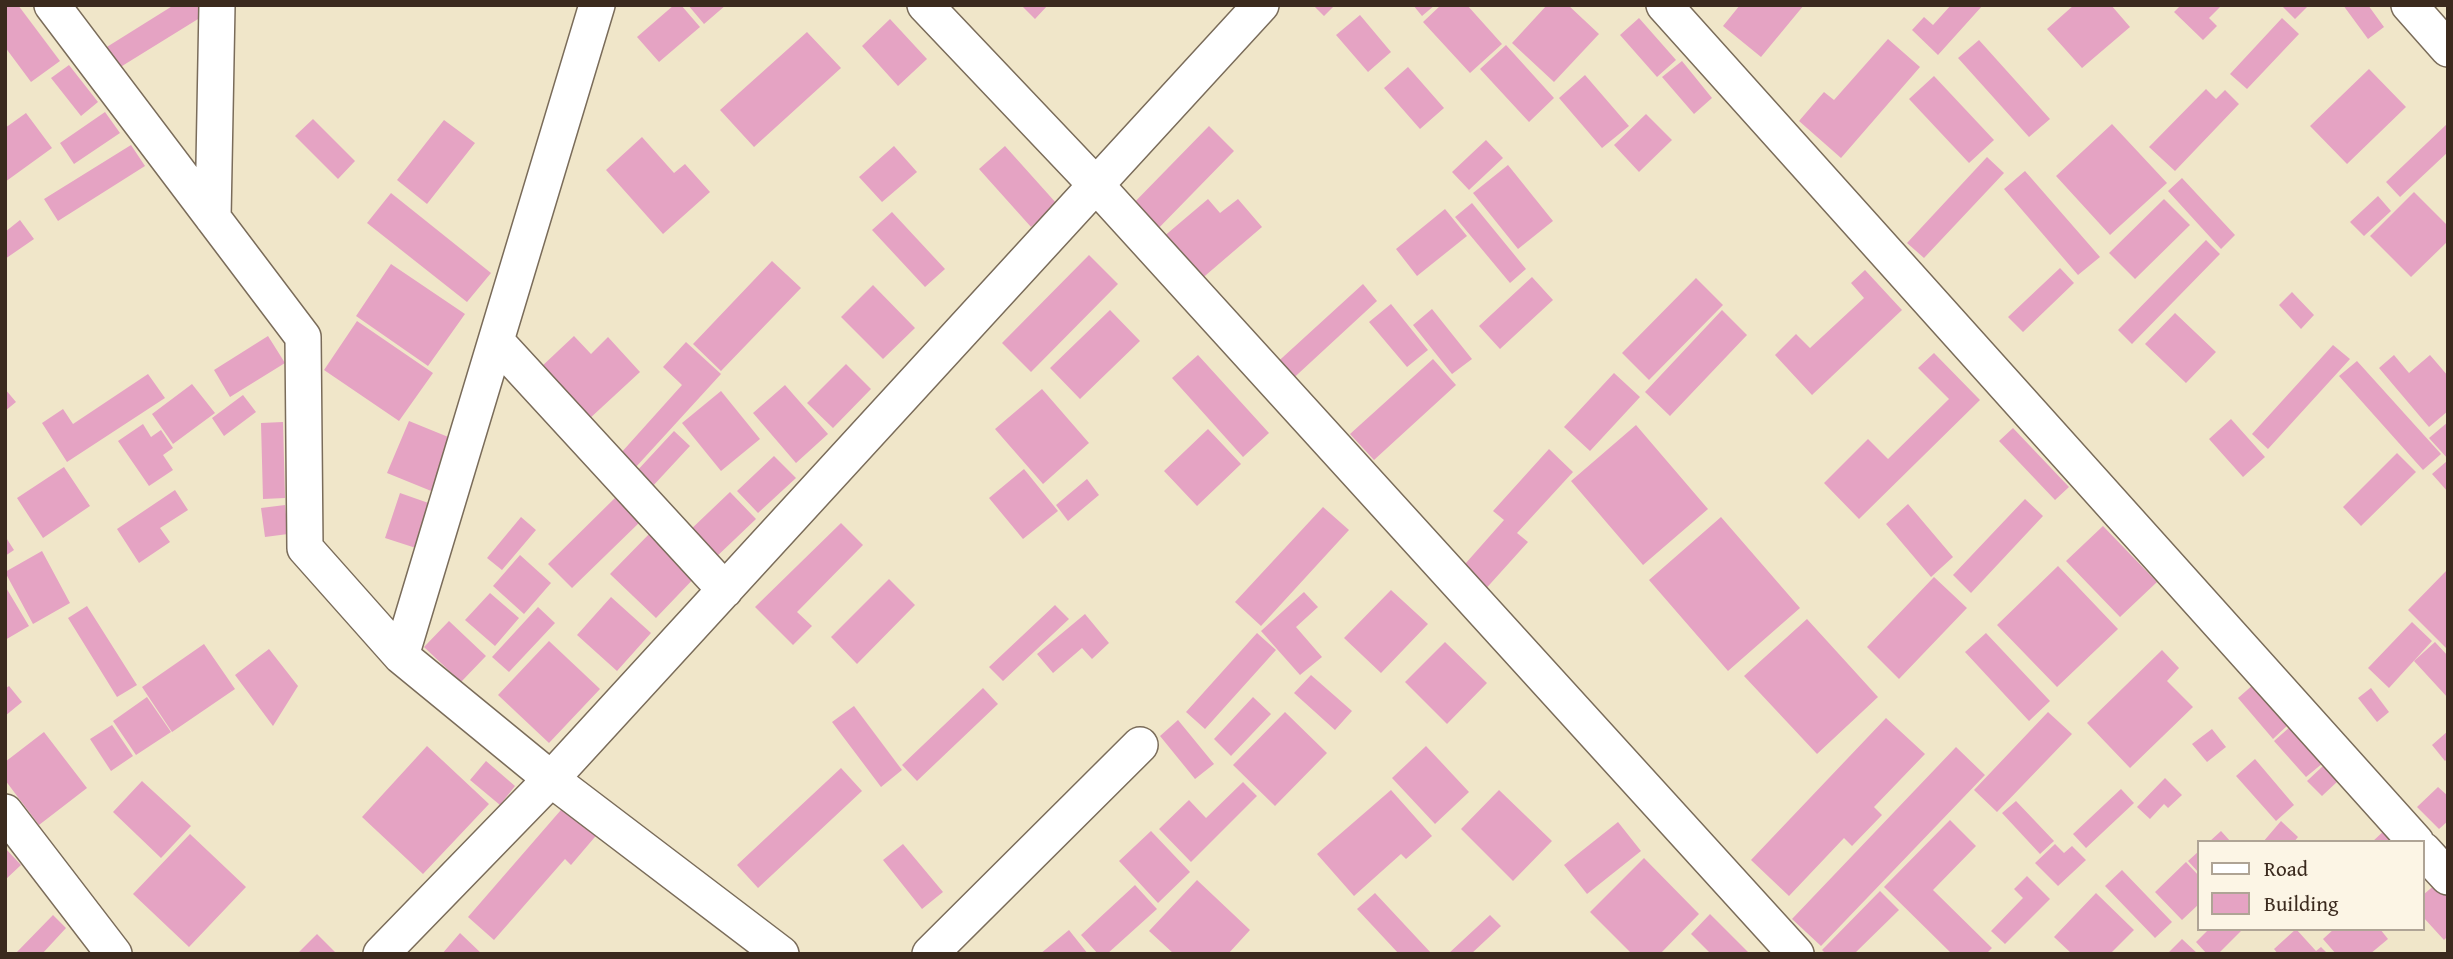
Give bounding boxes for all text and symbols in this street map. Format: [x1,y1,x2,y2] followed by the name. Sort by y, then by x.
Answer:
[2198,840,2425,931] legend
[2264,853,2308,884] text: Road
[2264,888,2338,919] text: Building

